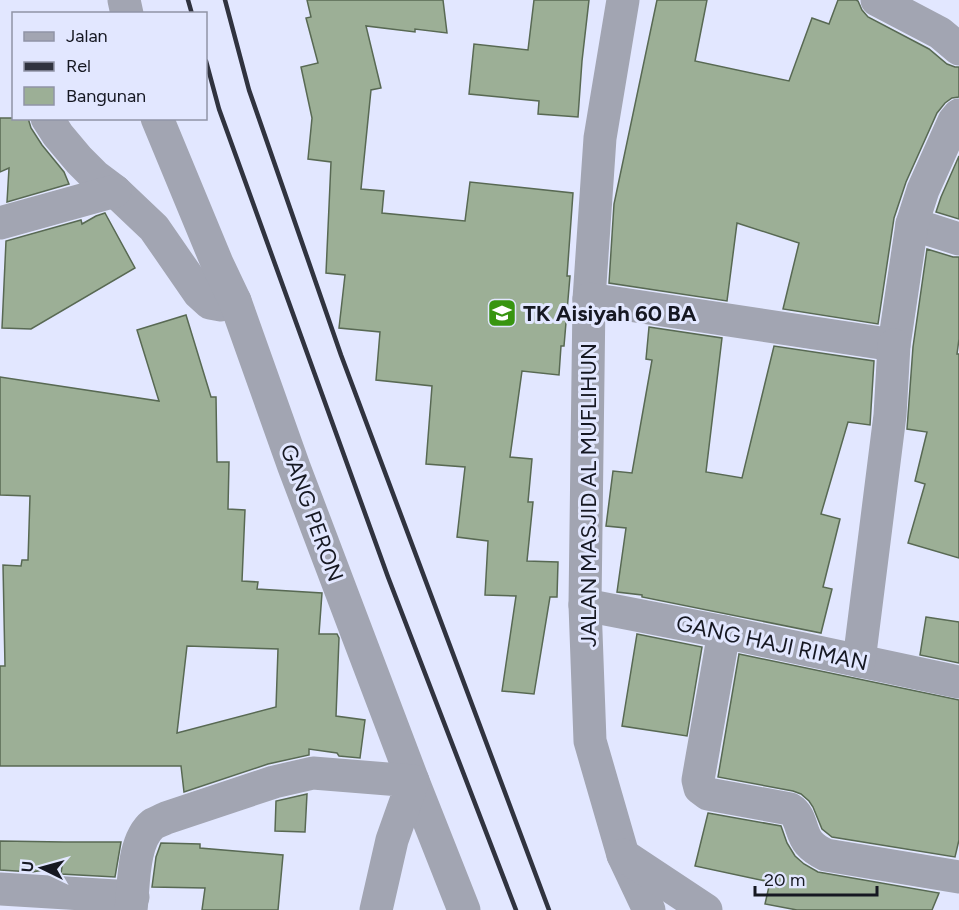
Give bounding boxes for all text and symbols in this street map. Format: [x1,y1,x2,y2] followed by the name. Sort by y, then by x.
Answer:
[12,12,207,120] legend
[66,25,108,47] text: Jalan
[66,55,91,77] text: Rel
[66,85,146,107] text: Bangunan
[486,297,518,329] school or university icon: TK Aisiyah 60 BA
[523,300,697,327] place label: TK Aisiyah 60 BA
[575,343,602,647] street label: JALAN MASJID AL MUFLIHUN
[275,441,349,585] street label: GANG PERON
[674,610,870,676] street label: GANG HAJI RIMAN
[12,838,72,898] north arrow
[755,859,876,897] scale bar
[18,860,38,873] text: U
[764,869,805,891] text: 20 m

